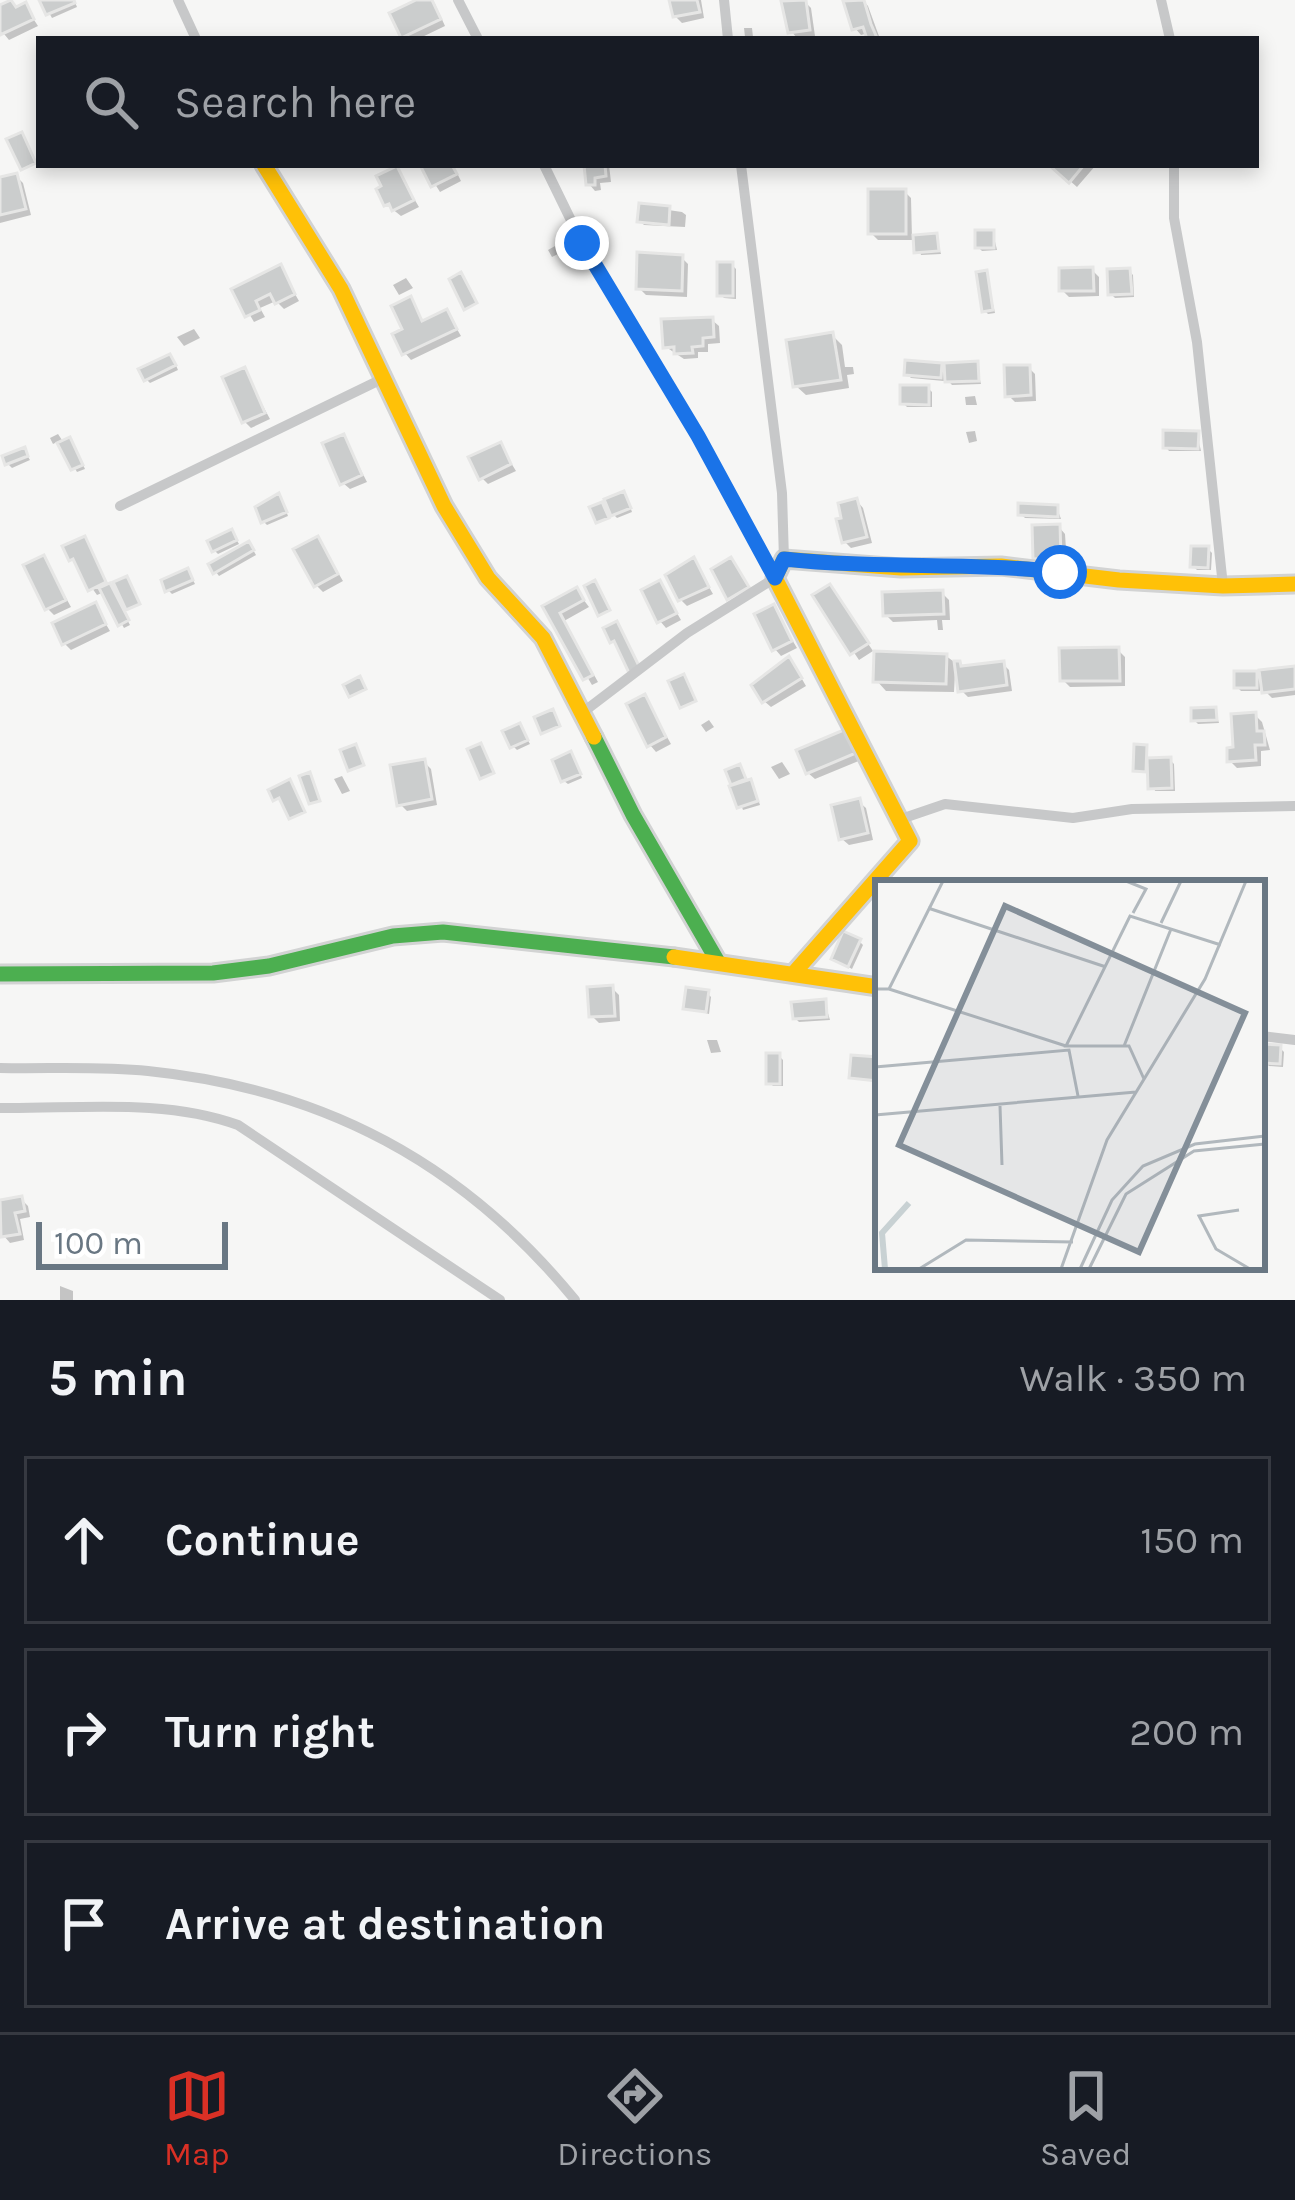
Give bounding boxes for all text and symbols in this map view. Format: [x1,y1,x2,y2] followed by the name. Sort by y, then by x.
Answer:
[36,36,1259,168] search box
[78,69,144,135] icon: search
[174,76,416,128] text: Search here
[555,216,609,270] route end
[1033,545,1087,599] route start
[875,880,1265,1270] inset map
[36,1216,228,1269] scale bar
[54,1224,143,1262] text: 100 m
[48,1348,188,1408] text: 5 min
[1020,1355,1247,1401] text: Walk · 350 m
[51,1507,117,1573] icon: ahead
[165,1514,360,1566] text: Continue
[1140,1517,1244,1563] text: 150 m
[51,1699,117,1765] icon: right
[165,1706,375,1758] text: Turn right
[1129,1709,1244,1755] text: 200 m
[51,1891,117,1957] icon: arrive
[165,1898,605,1950] text: Arrive at destination
[164,2063,230,2173] tab: Map
[557,2063,712,2173] tab: Directions
[1040,2063,1131,2173] tab: Saved

